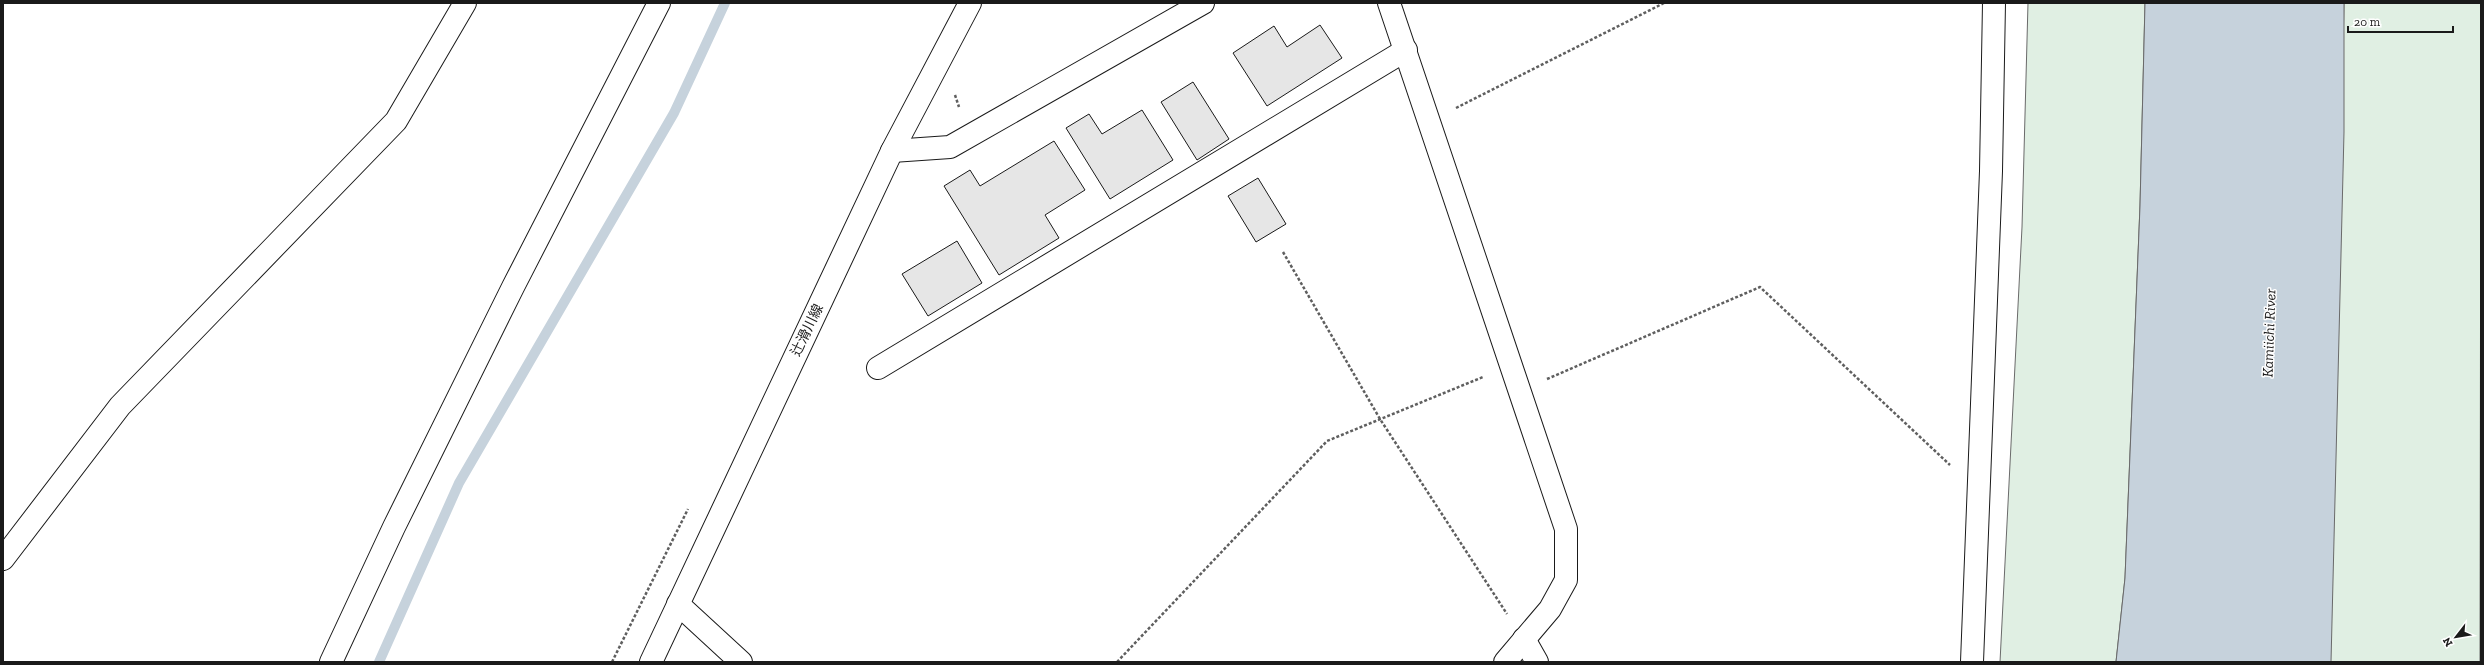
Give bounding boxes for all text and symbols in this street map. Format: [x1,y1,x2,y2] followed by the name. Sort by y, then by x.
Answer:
[2348,8,2453,34] scale bar
[2354,15,2381,29] text: 20 m
[2258,287,2280,378] water label: Kamiichi River
[787,301,827,359] street label: 辻滑川線
[2436,617,2476,657] north arrow
[2440,634,2456,649] text: N

